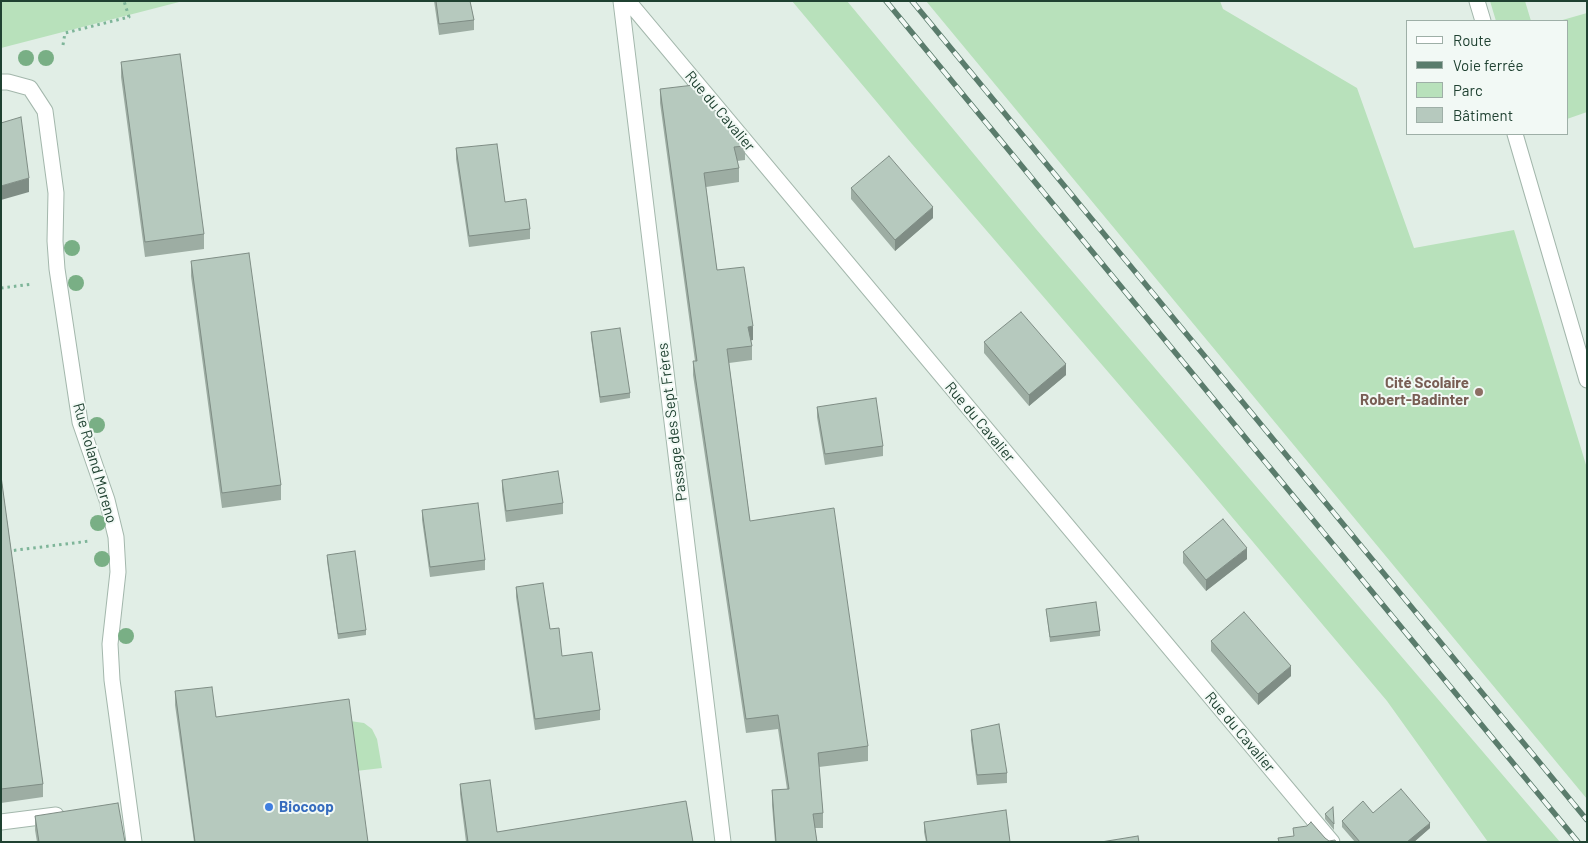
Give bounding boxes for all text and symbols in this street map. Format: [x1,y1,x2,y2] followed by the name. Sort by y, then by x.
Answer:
[1406,20,1568,135] legend
[1453,31,1492,49] text: Route
[1453,56,1524,74] text: Voie ferrée
[681,67,759,155] street label: Rue du Cavalier
[1453,81,1483,99] text: Parc
[1453,106,1513,124] text: Bâtiment
[653,342,691,502] street label: Passage des Sept Frères
[1360,374,1469,409] place label: Cité Scolaire Robert-Badinter
[941,378,1019,466] street label: Rue du Cavalier
[1473,386,1485,398] marker: Cité Scolaire Robert-Badinter
[69,401,121,525] street label: Rue Roland Moreno
[1201,688,1279,776] street label: Rue du Cavalier
[279,798,334,816] place label: Biocoop
[263,801,275,813] marker: Biocoop

